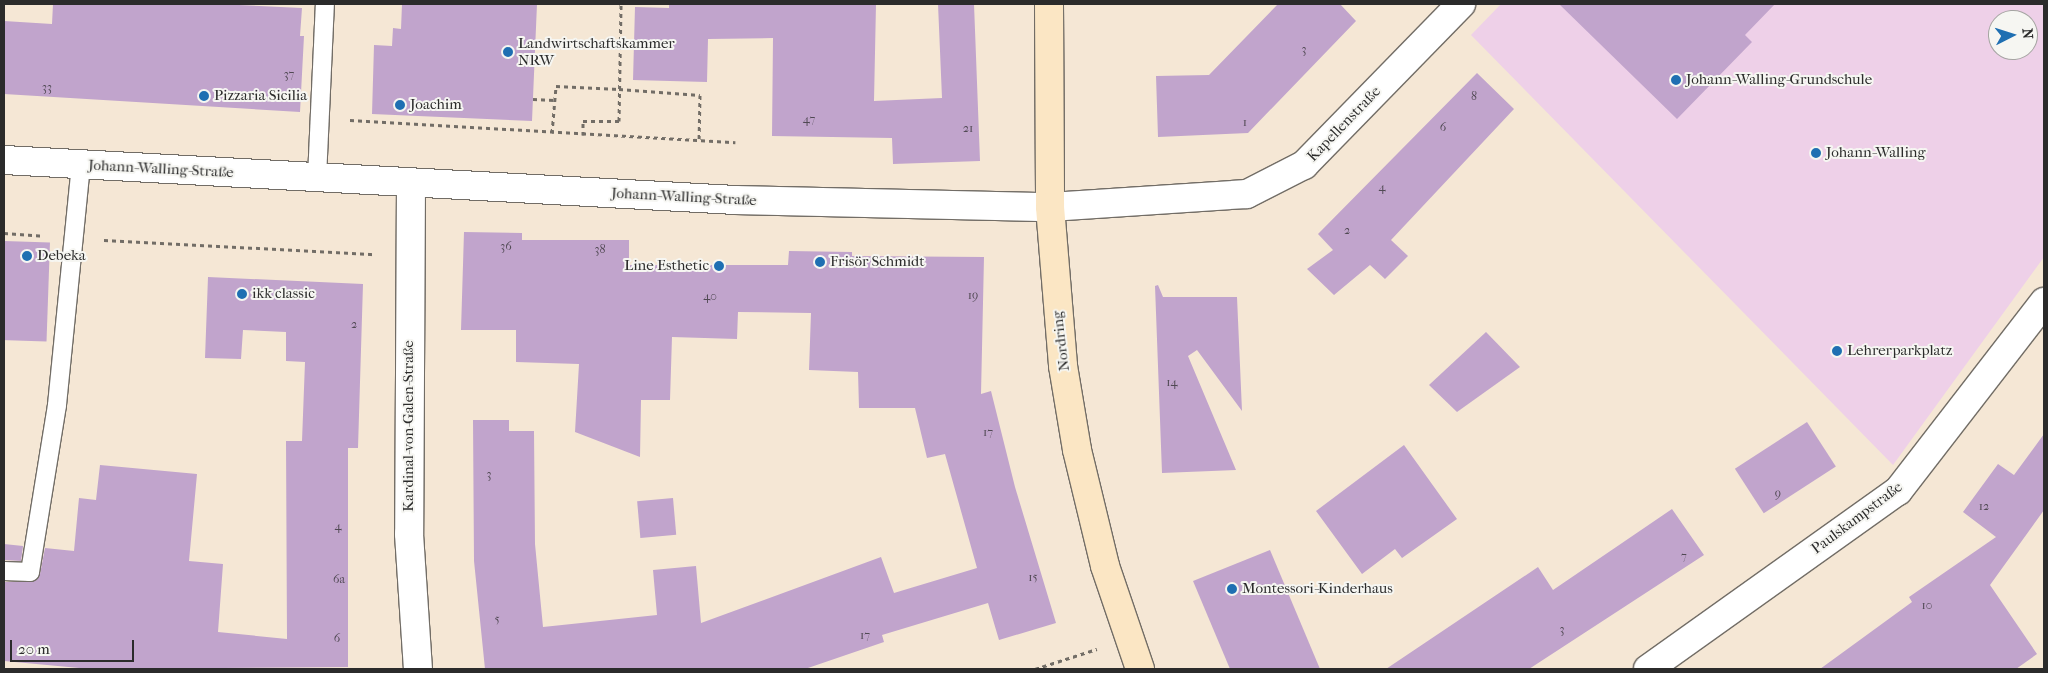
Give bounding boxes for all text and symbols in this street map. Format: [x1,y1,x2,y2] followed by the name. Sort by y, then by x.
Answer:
[1988,10,2038,60] north arrow
[2019,28,2036,40] text: N
[518,34,675,69] place label: Landwirtschaftskammer NRW
[1302,43,1306,57] house number: 3
[502,46,514,58] marker: Landwirtschaftskammer NRW
[284,68,294,82] house number: 37
[1686,71,1872,89] place label: Johann-Walling-Grundschule
[1670,74,1682,86] marker: Johann-Walling-Grundschule
[42,81,52,95] house number: 33
[1304,83,1384,165] street label: Kapellenstraße
[214,87,307,105] place label: Pizzaria Sicilia
[198,90,210,102] marker: Pizzaria Sicilia
[1471,90,1477,104] house number: 8
[410,96,462,114] place label: Joachim
[394,99,406,111] marker: Joachim
[803,113,815,127] house number: 47
[1243,116,1247,130] house number: 1
[1440,121,1446,135] house number: 6
[963,122,973,136] house number: 21
[1826,144,1926,162] place label: Johann-Walling
[1810,147,1822,159] marker: Johann-Walling
[88,156,234,182] street label: Johann-Walling-Straße
[1378,181,1386,195] house number: 4
[611,184,757,210] street label: Johann-Walling-Straße
[1344,224,1350,238] house number: 2
[500,240,512,254] house number: 36
[595,243,605,257] house number: 38
[37,247,86,265] place label: Debeka
[21,250,33,262] marker: Debeka
[830,253,925,271] place label: Frisör Schmidt
[814,256,826,268] marker: Frisör Schmidt
[624,257,709,275] place label: Line Esthetic
[713,260,725,272] marker: Line Esthetic
[252,285,315,303] place label: ikk classic
[236,288,248,300] marker: ikk classic
[968,289,978,303] house number: 19
[703,290,717,304] house number: 40
[1048,310,1074,372] street label: Nordring
[351,318,357,332] house number: 2
[400,340,418,512] street label: Kardinal-von-Galen-Straße
[1847,342,1953,360] place label: Lehrerparkplatz
[1831,345,1843,357] marker: Lehrerparkplatz
[1166,376,1178,390] house number: 14
[983,426,993,440] house number: 17
[487,468,491,482] house number: 3
[1808,478,1906,558] street label: Paulskampstraße
[1775,487,1781,501] house number: 9
[1979,500,1989,514] house number: 12
[334,520,342,534] house number: 4
[1681,550,1687,564] house number: 7
[1028,571,1038,585] house number: 15
[333,573,345,587] house number: 6a
[1242,580,1393,598] place label: Montessori-Kinderhaus
[1226,583,1238,595] marker: Montessori-Kinderhaus
[1922,599,1932,613] house number: 10
[494,613,500,627] house number: 5
[1560,623,1564,637] house number: 3
[860,629,870,643] house number: 17
[12,630,136,662] scale bar
[334,632,340,646] house number: 6
[18,640,50,658] text: 20 m

